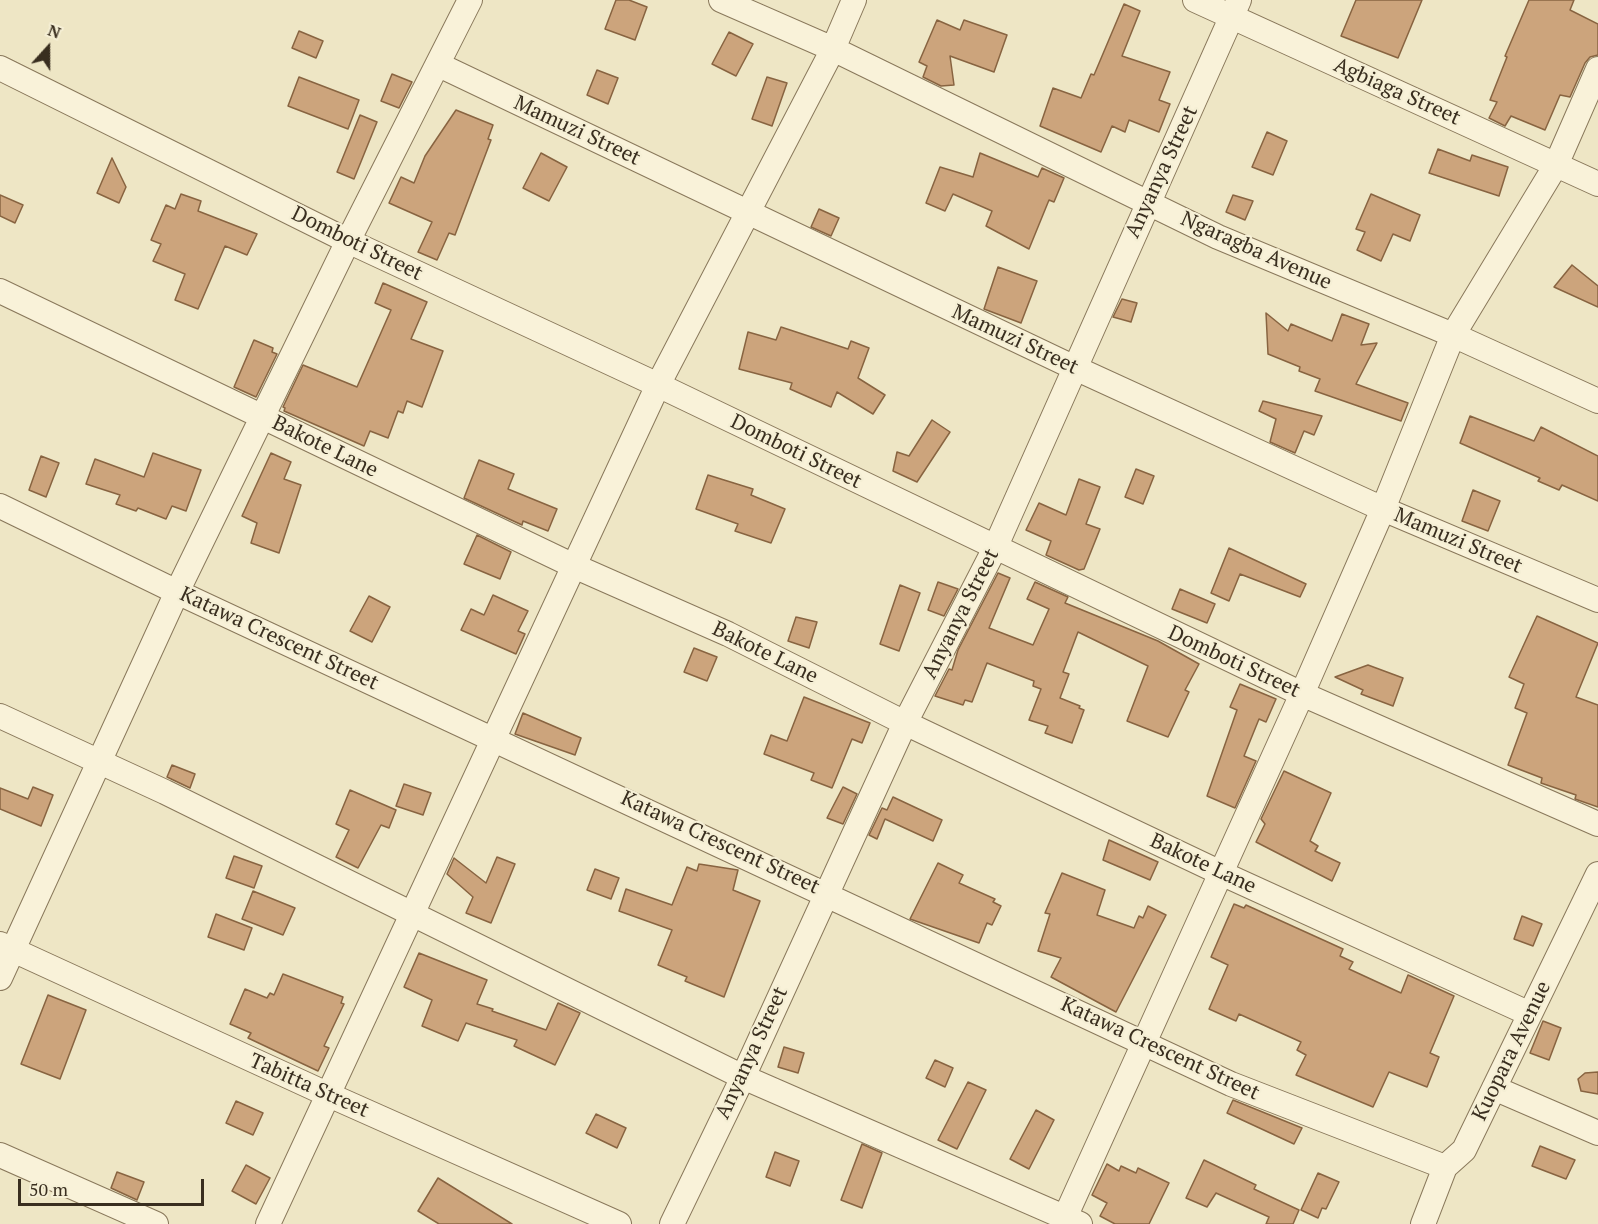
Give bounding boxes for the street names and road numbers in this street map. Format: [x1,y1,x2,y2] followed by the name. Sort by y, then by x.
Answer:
[1330,53,1464,131] street label: Agbiaga Street
[510,91,644,171] street label: Mamuzi Street
[1120,102,1204,242] street label: Anyanya Street
[287,201,427,287] street label: Domboti Street
[1177,206,1335,296] street label: Ngaragba Avenue
[948,300,1082,380] street label: Mamuzi Street
[726,409,866,495] street label: Domboti Street
[268,411,382,483] street label: Bakote Lane
[1390,503,1526,579] street label: Mamuzi Street
[917,545,1005,683] street label: Anyanya Street
[176,582,382,696] street label: Katawa Crescent Street
[708,617,822,689] street label: Bakote Lane
[1164,620,1304,704] street label: Domboti Street
[617,786,823,900] street label: Katawa Crescent Street
[1146,828,1260,900] street label: Bakote Lane
[1467,977,1557,1125] street label: Kuopara Avenue
[710,983,794,1123] street label: Anyanya Street
[1057,992,1263,1106] street label: Katawa Crescent Street
[245,1048,373,1124] street label: Tabitta Street

